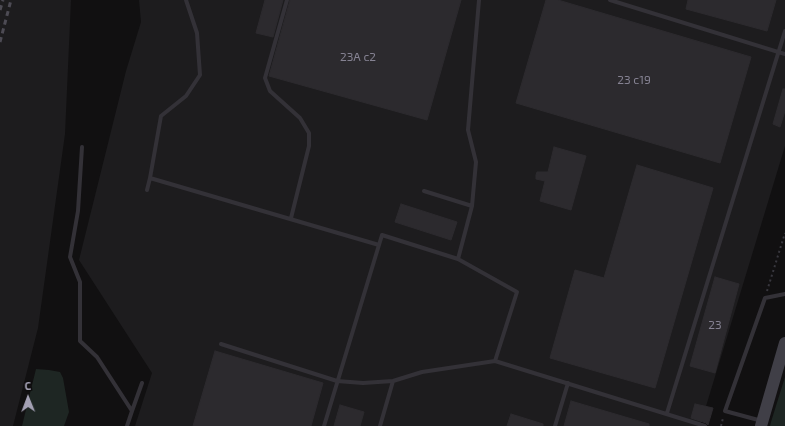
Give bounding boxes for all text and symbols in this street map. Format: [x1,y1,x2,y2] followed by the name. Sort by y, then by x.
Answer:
[340,50,376,64] house number: 23А с2
[617,73,651,87] house number: 23 с19
[708,318,722,332] house number: 23
[8,378,48,418] north arrow
[24,379,31,392] text: С

